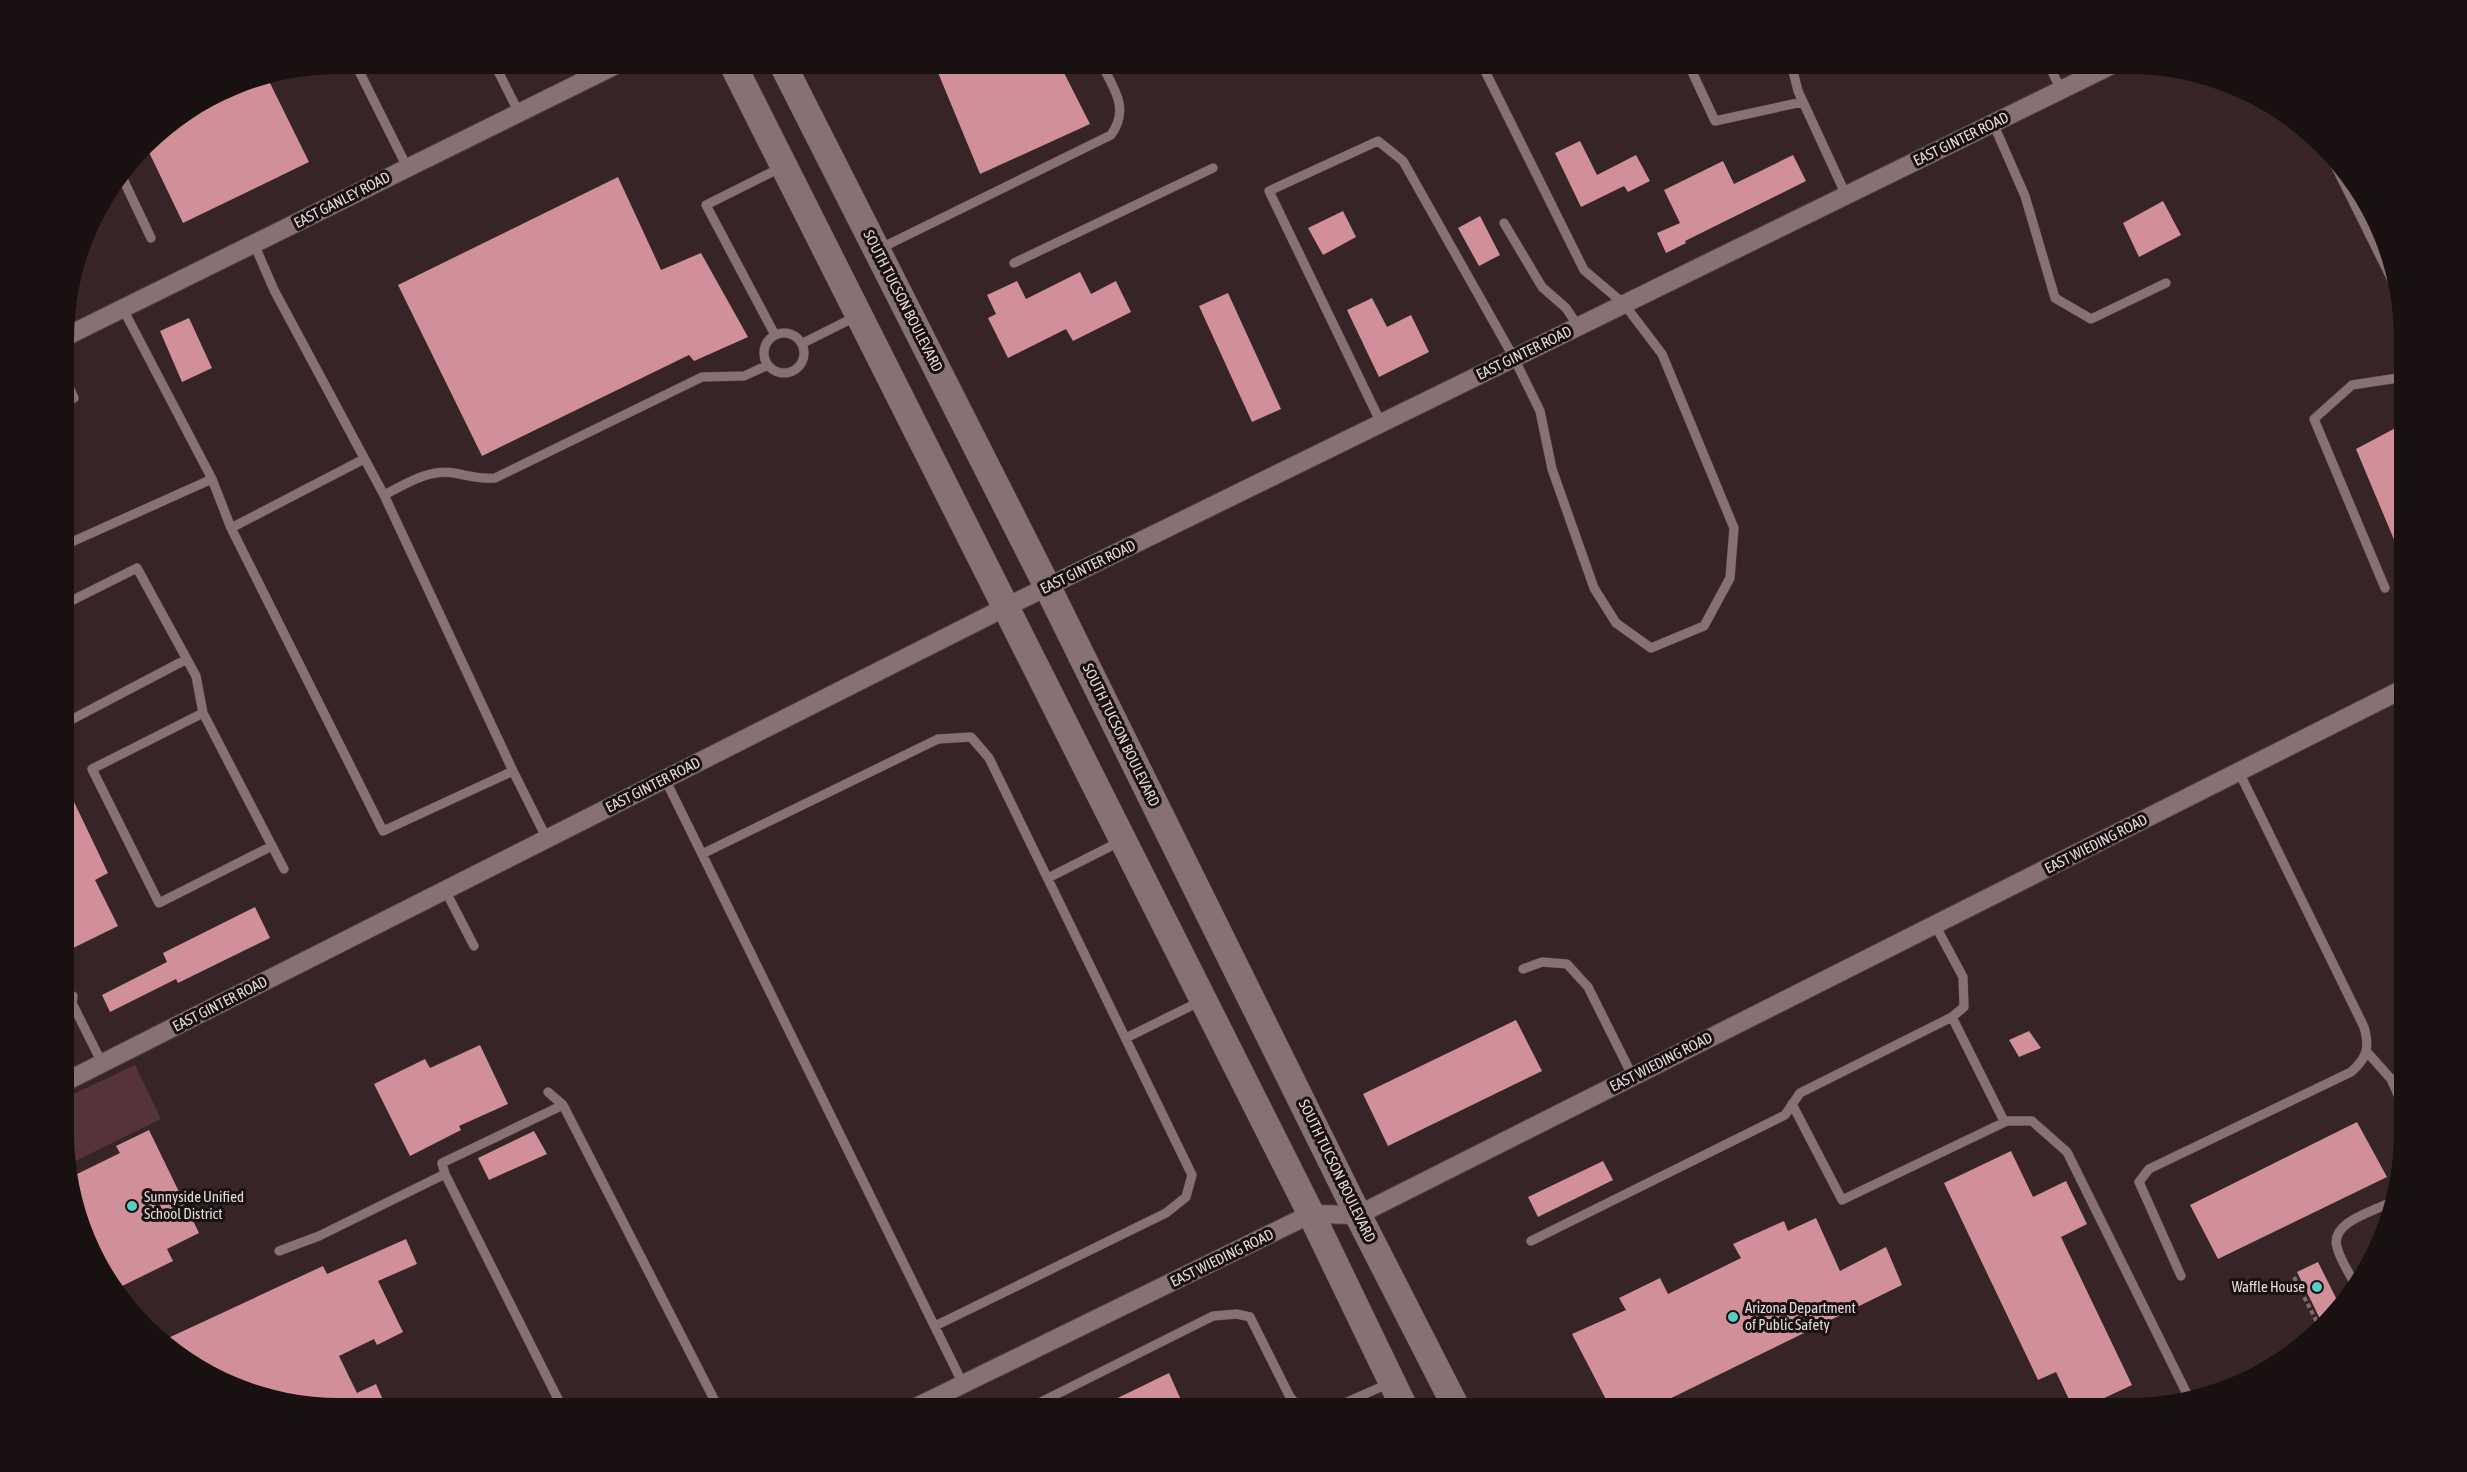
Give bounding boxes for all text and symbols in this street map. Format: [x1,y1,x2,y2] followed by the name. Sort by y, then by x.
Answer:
[1910,108,2011,169] street label: EAST GINTER ROAD
[291,168,393,231] street label: EAST GANLEY ROAD
[860,227,947,374] street label: SOUTH TUCSON BOULEVARD
[1473,322,1574,383] street label: EAST GINTER ROAD
[1037,536,1138,597] street label: EAST GINTER ROAD
[1079,661,1163,809] street label: SOUTH TUCSON BOULEVARD
[603,753,703,816] street label: EAST GINTER ROAD
[2042,810,2150,877] street label: EAST WIEDING ROAD
[170,972,270,1035] street label: EAST GINTER ROAD
[1607,1028,1715,1095] street label: EAST WIEDING ROAD
[1295,1097,1379,1245] street label: SOUTH TUCSON BOULEVARD
[144,1188,244,1222] place label: Sunnyside Unified School District
[125,1199,139,1213] marker: Sunnyside Unified School District
[1167,1225,1276,1290] street label: EAST WIEDING ROAD
[2232,1278,2305,1295] place label: Waffle House
[2310,1280,2324,1294] marker: Waffle House
[1745,1299,1856,1333] place label: Arizona Department of Public Safety
[1726,1310,1740,1324] marker: Arizona Department of Public Safety

